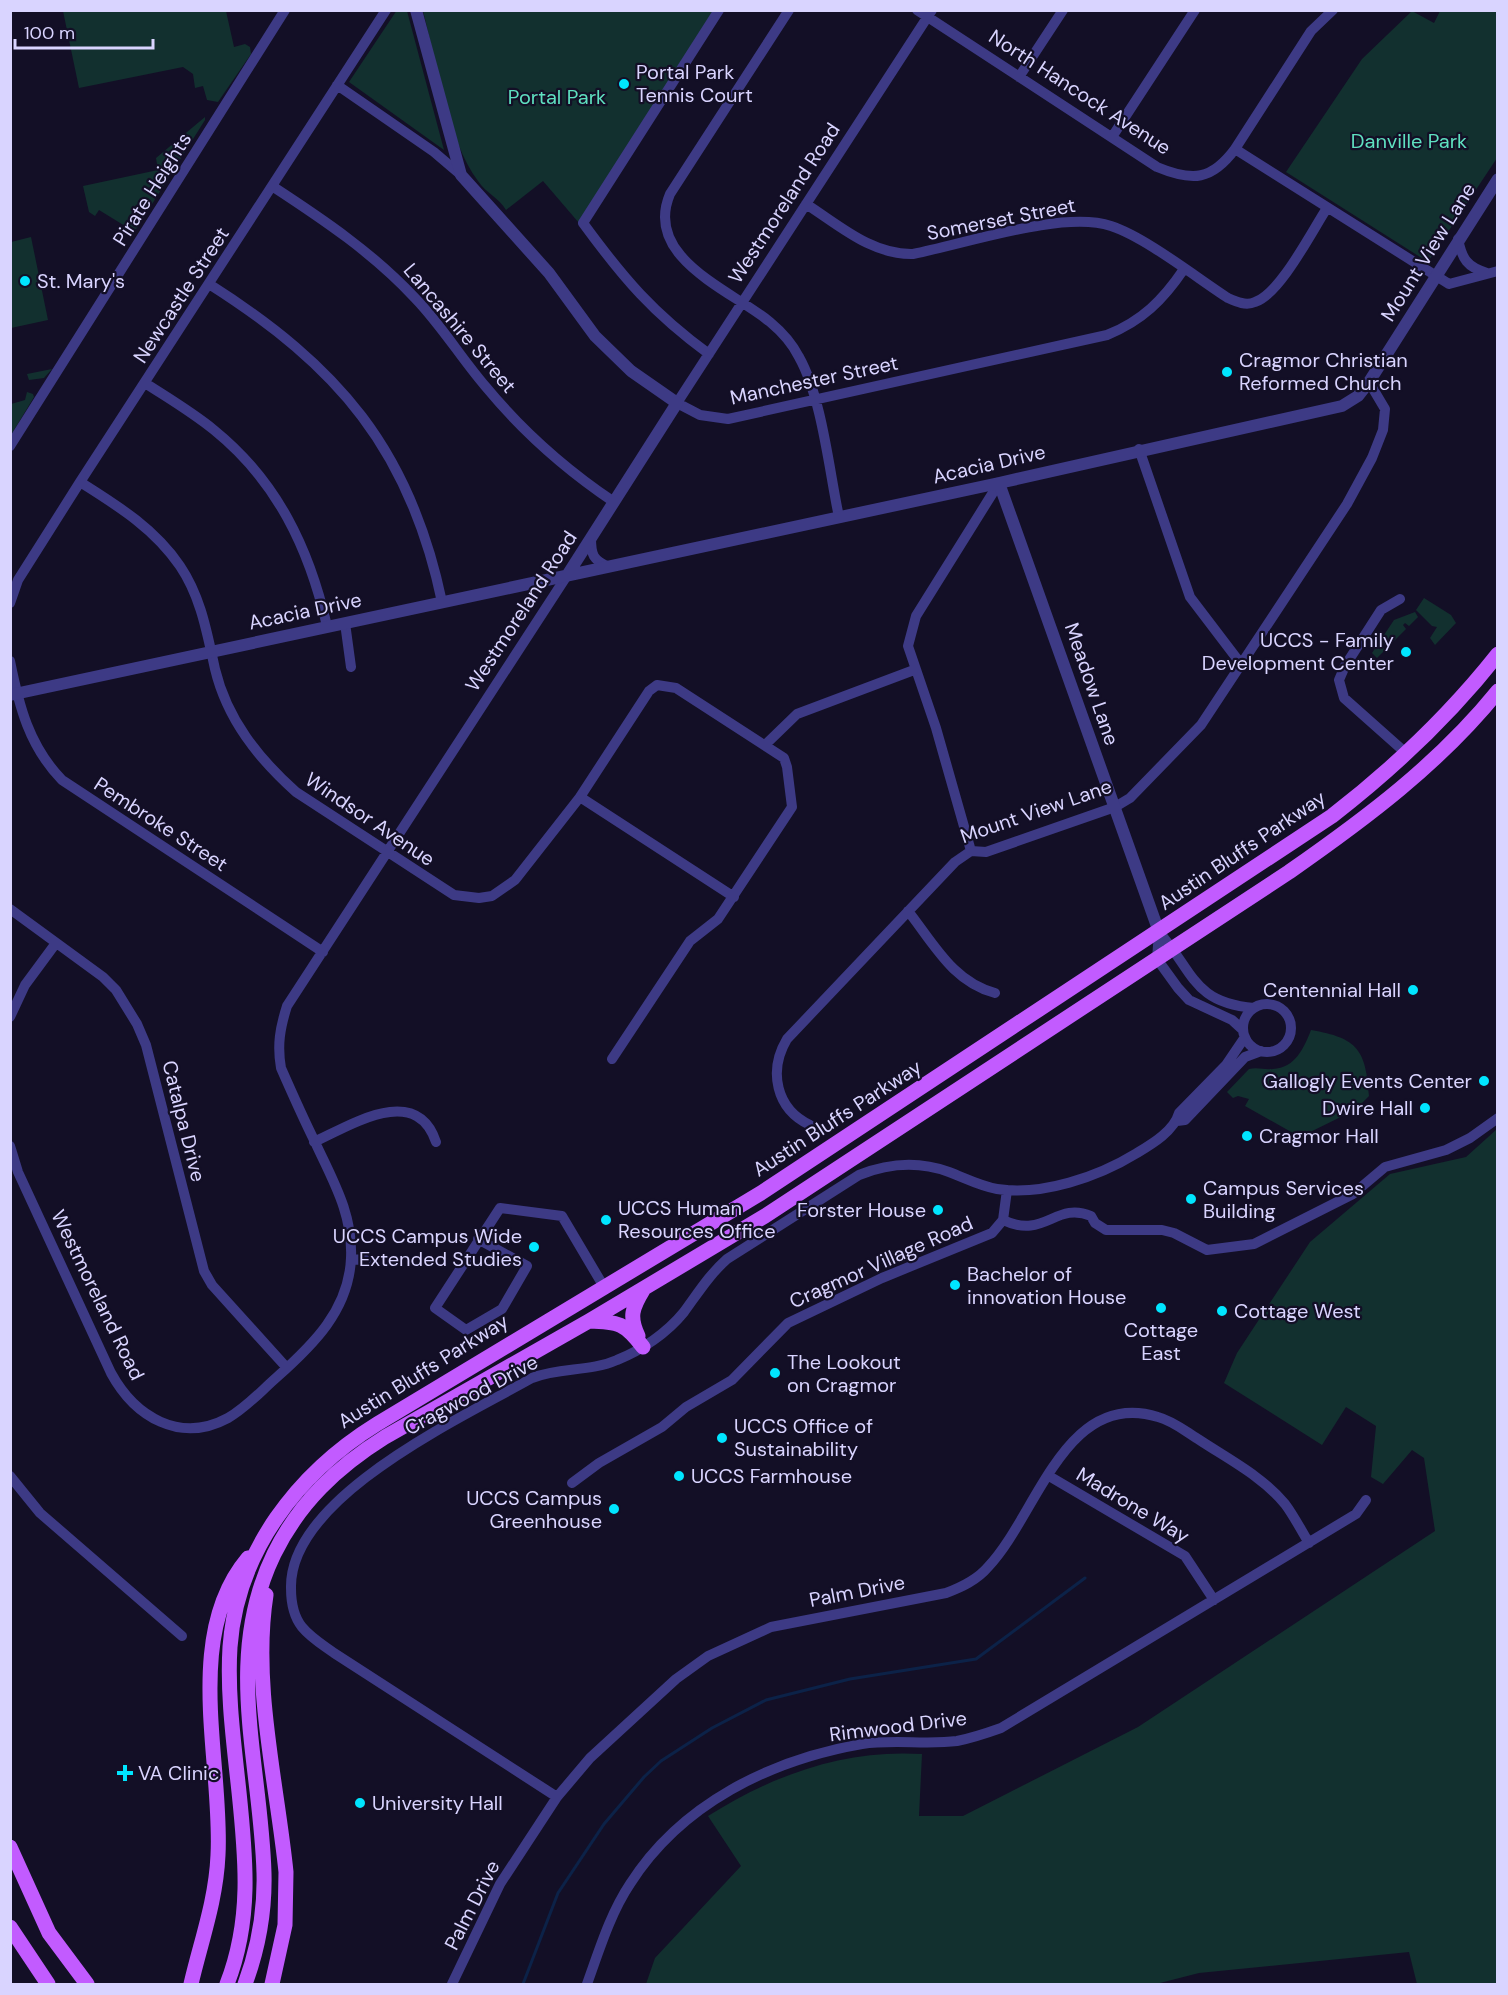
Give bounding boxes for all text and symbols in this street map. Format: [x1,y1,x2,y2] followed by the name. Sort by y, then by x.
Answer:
[15,12,153,50] scale bar
[24,21,75,45] text: 100 m
[984,23,1176,161] street label: North Hancock Avenue
[636,59,753,108] place label: Portal Park Tennis Court
[617,77,631,91] marker: Portal Park Tennis Court
[508,84,606,110] park label: Portal Park
[722,118,846,288] street label: Westmoreland Road
[107,127,197,251] street label: Pirate Heights
[1351,128,1467,154] park label: Danville Park
[1375,178,1481,326] street label: Mount View Lane
[924,192,1078,246] street label: Somerset Street
[127,222,235,368] street label: Newcastle Street
[398,258,522,399] street label: Lancashire Street
[37,268,125,294] place label: St. Mary's
[18,274,32,288] marker: St. Mary's
[1239,347,1408,396] place label: Cragmor Christian Reformed Church
[727,349,901,411] street label: Manchester Street
[1220,365,1234,379] marker: Cragmor Christian Reformed Church
[930,438,1048,490] street label: Acacia Drive
[459,526,583,696] street label: Westmoreland Road
[246,586,364,636] street label: Acacia Drive
[1059,619,1125,749] street label: Meadow Lane
[1202,627,1394,676] place label: UCCS - Family Development Center
[1399,645,1413,659] marker: UCCS - Family Development Center
[300,766,440,872] street label: Windsor Avenue
[89,771,233,877] street label: Pembroke Street
[957,773,1115,849] street label: Mount View Lane
[1153,784,1331,916] street label: Austin Bluffs Parkway
[1263,977,1401,1003] place label: Centennial Hall
[1406,983,1420,997] marker: Centennial Hall
[748,1054,926,1182] street label: Austin Bluffs Parkway
[156,1058,212,1184] street label: Catalpa Drive
[1263,1068,1472,1094] place label: Gallogly Events Center
[1477,1074,1491,1088] marker: Gallogly Events Center
[1322,1095,1413,1121] place label: Dwire Hall
[1418,1101,1432,1115] marker: Dwire Hall
[1259,1123,1379,1149] place label: Cragmor Hall
[1240,1129,1254,1143] marker: Cragmor Hall
[1203,1175,1364,1224] place label: Campus Services Building
[1184,1192,1198,1206] marker: Campus Services Building
[618,1195,776,1244] place label: UCCS Human Resources Office
[797,1197,926,1223] place label: Forster House
[931,1203,945,1217] marker: Forster House
[45,1206,151,1384] street label: Westmoreland Road
[785,1210,977,1314] street label: Cragmor Village Road
[599,1213,613,1227] marker: UCCS Human Resources Office
[333,1223,522,1272] place label: UCCS Campus Wide Extended Studies
[527,1240,541,1254] marker: UCCS Campus Wide Extended Studies
[967,1261,1126,1310] place label: Bachelor of innovation House
[948,1278,962,1292] marker: Bachelor of innovation House
[1234,1298,1361,1324] place label: Cottage West
[1154,1301,1168,1315] marker: Cottage East
[1215,1304,1229,1318] marker: Cottage West
[333,1308,513,1434] street label: Austin Bluffs Parkway
[1124,1317,1198,1366] place label: Cottage East
[400,1349,542,1441] street label: Cragwood Drive
[787,1349,901,1398] place label: The Lookout on Cragmor
[768,1366,782,1380] marker: The Lookout on Cragmor
[734,1413,873,1462] place label: UCCS Office of Sustainability
[715,1431,729,1445] marker: UCCS Office of Sustainability
[1072,1461,1194,1549] street label: Madrone Way
[691,1463,852,1489] place label: UCCS Farmhouse
[672,1469,686,1483] marker: UCCS Farmhouse
[466,1485,602,1534] place label: UCCS Campus Greenhouse
[607,1502,621,1516] marker: UCCS Campus Greenhouse
[807,1569,907,1613] street label: Palm Drive
[828,1705,968,1747] street label: Rimwood Drive
[138,1760,219,1786] place label: VA Clinic
[116,1764,134,1782] marker: VA Clinic
[372,1790,503,1816] place label: University Hall
[353,1796,367,1810] marker: University Hall
[438,1856,506,1954] street label: Palm Drive

